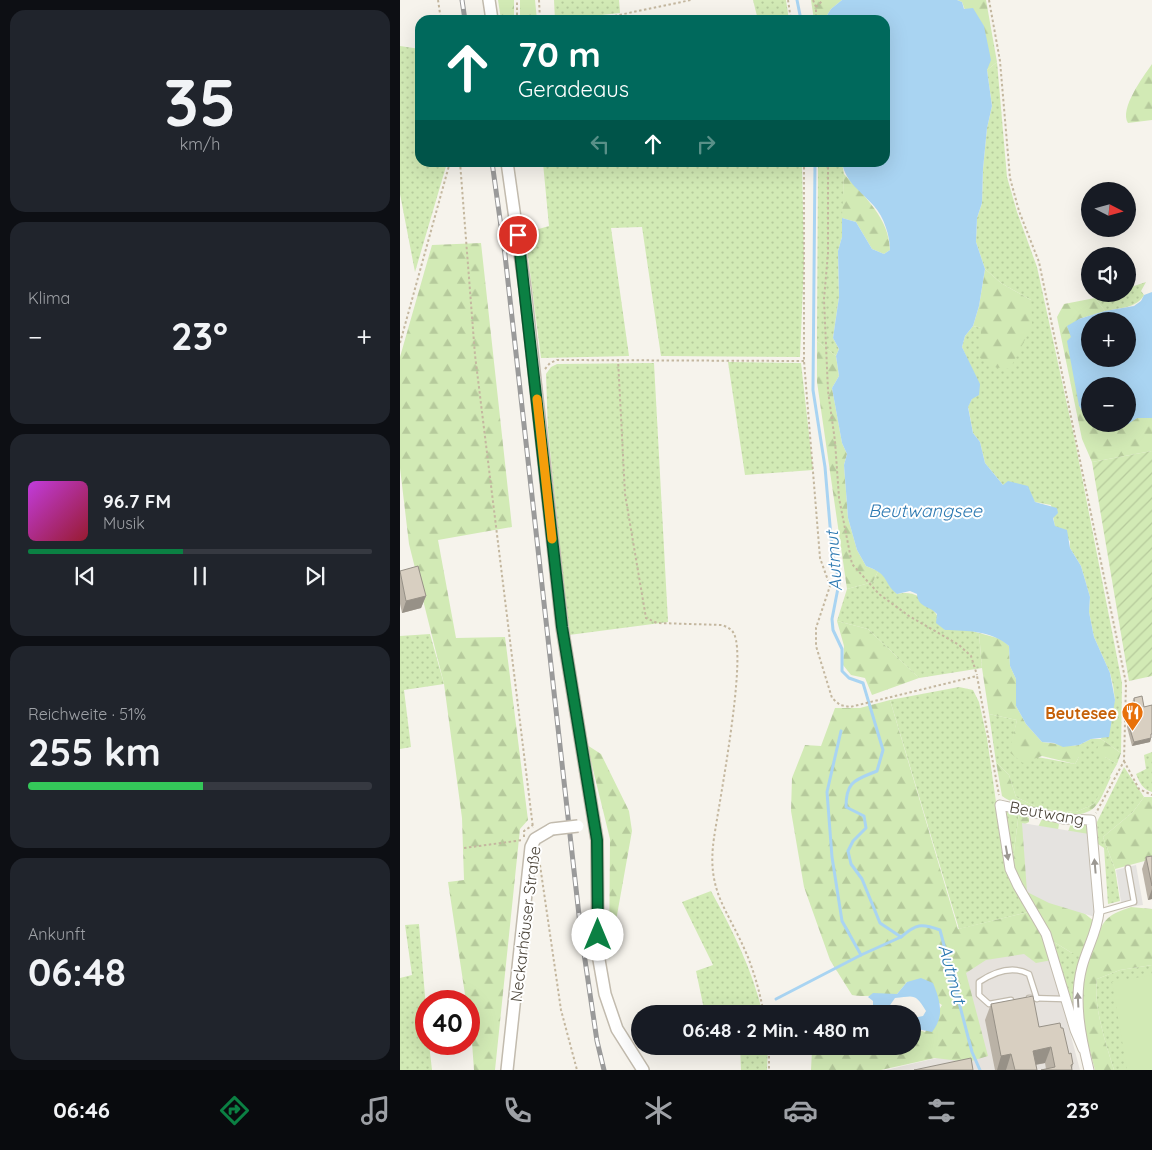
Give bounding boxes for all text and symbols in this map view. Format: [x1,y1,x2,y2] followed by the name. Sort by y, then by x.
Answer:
[518,32,601,76] text: 70 m
[435,35,500,100] icon: ahead
[164,61,236,142] text: 35
[518,75,629,103] text: Geradeaus
[586,130,614,158] icon: left
[639,130,667,158] icon: ahead
[692,130,720,158] icon: right
[180,134,220,154] text: km/h
[1081,182,1136,238] north arrow
[1081,182,1136,432] map controls
[497,214,539,256] pin
[504,221,532,249] icon: arrive
[1081,247,1136,302] button: sound
[28,288,70,308] text: Klima
[171,312,228,360] text: 23°
[1081,312,1136,367] button: +
[28,319,43,354] text: −
[356,319,372,354] text: +
[1081,377,1136,432] button: −
[103,489,171,513] text: 96.7 FM
[868,499,983,522] water label: Beutwangsee
[103,513,145,533] text: Musik
[820,528,847,592] water label: Autmut
[71,562,99,590] icon: previous
[186,562,214,590] icon: pause
[301,562,329,590] icon: next
[1121,701,1145,732] restaurant icon: Beutesee
[1045,703,1117,723] place label: Beutesee
[28,704,146,724] text: Reichweite · 51%
[28,728,161,776] text: 255 km
[1008,797,1086,829] street label: Beutwang
[506,845,544,1003] street label: Neckarhäuser Straße
[1004,846,1012,862] one-way arrow
[1091,858,1099,874] one-way arrow
[571,908,623,960] position arrow
[28,924,86,944] text: Ankunft
[934,942,972,1008] water label: Autmut
[28,948,126,996] text: 06:48
[415,990,480,1055] speed limit sign: 40
[1074,992,1082,1008] one-way arrow
[683,1018,869,1042] text: 06:48 · 2 Min. · 480 m
[217,1093,252,1128] icon: directions
[358,1093,393,1128] icon: music
[500,1093,535,1128] icon: phone
[641,1093,676,1128] icon: climate
[783,1093,818,1128] icon: car
[924,1093,959,1128] icon: filters
[53,1096,110,1124] text: 06:46
[1066,1096,1099,1124] text: 23°

